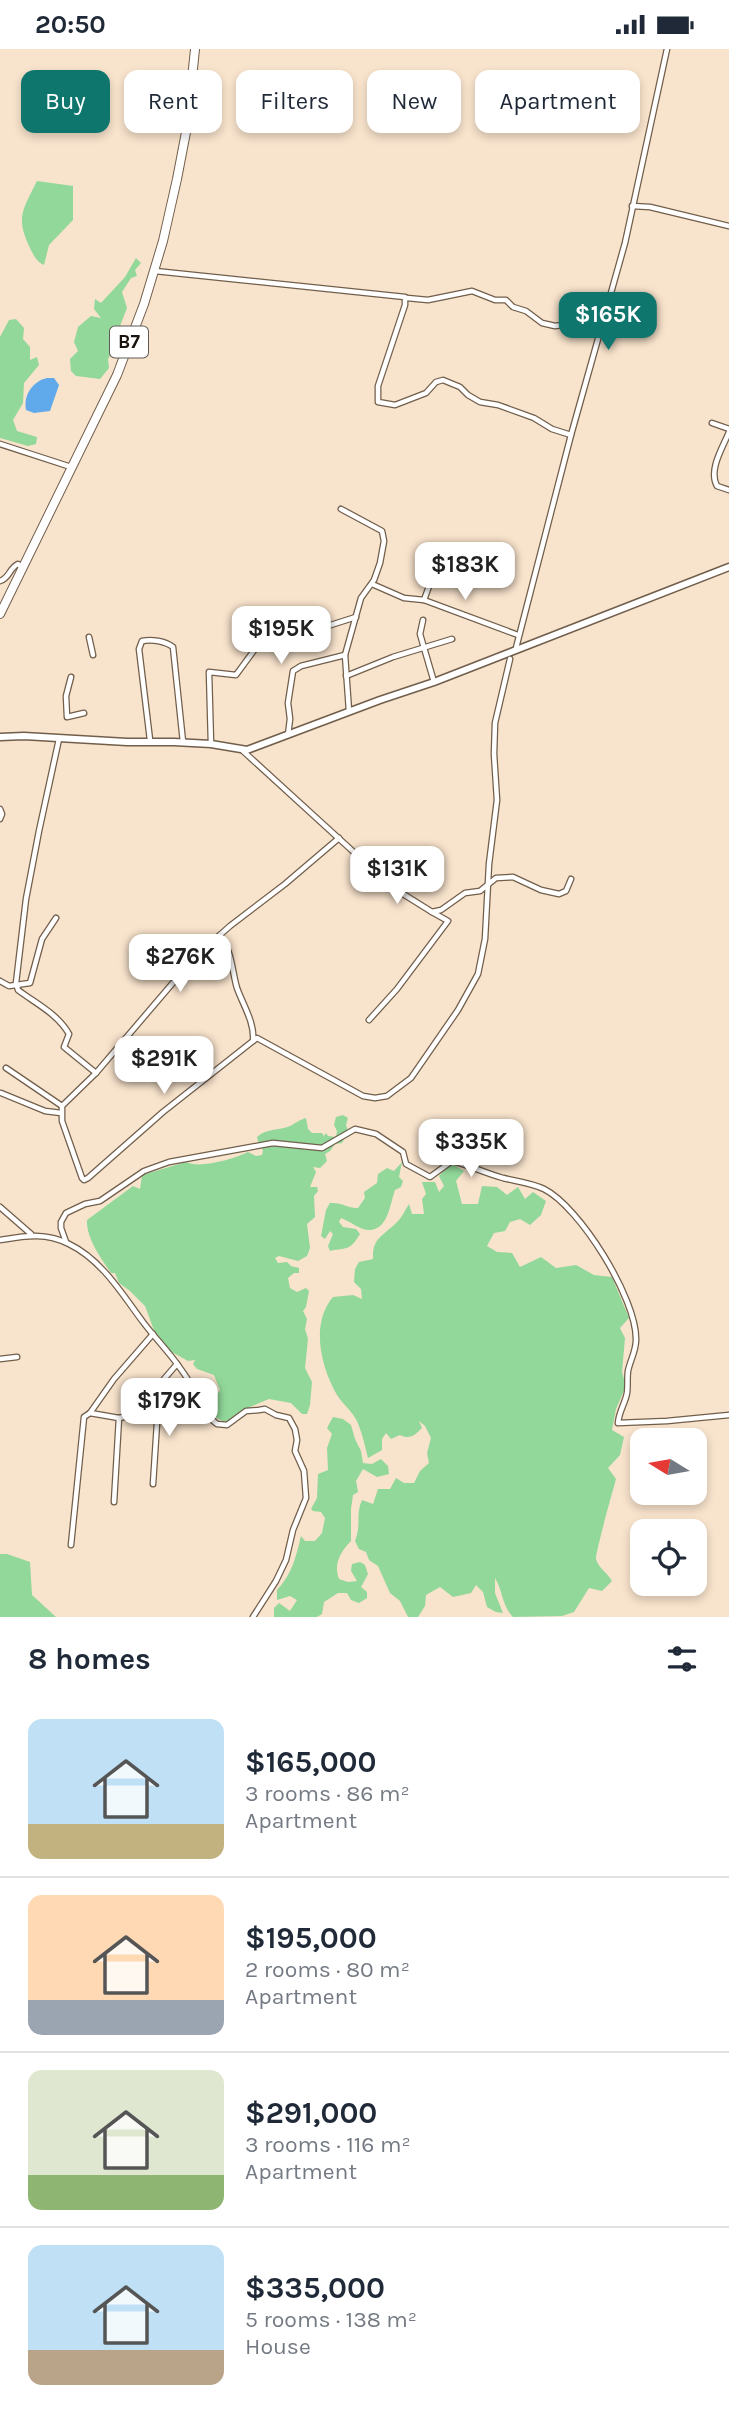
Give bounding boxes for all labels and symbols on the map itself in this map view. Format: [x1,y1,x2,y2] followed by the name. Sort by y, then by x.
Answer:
[559,293,657,352] pin: $165K
[110,327,148,357] road number: B7
[416,543,514,602] pin: $183K
[232,607,330,666] pin: $195K
[348,847,446,906] pin: $131K
[131,935,229,994] pin: $276K
[115,1037,213,1096] pin: $291K
[422,1119,520,1179] pin: $335K
[120,1379,218,1438] pin: $179K
[630,1428,707,1505] north arrow

